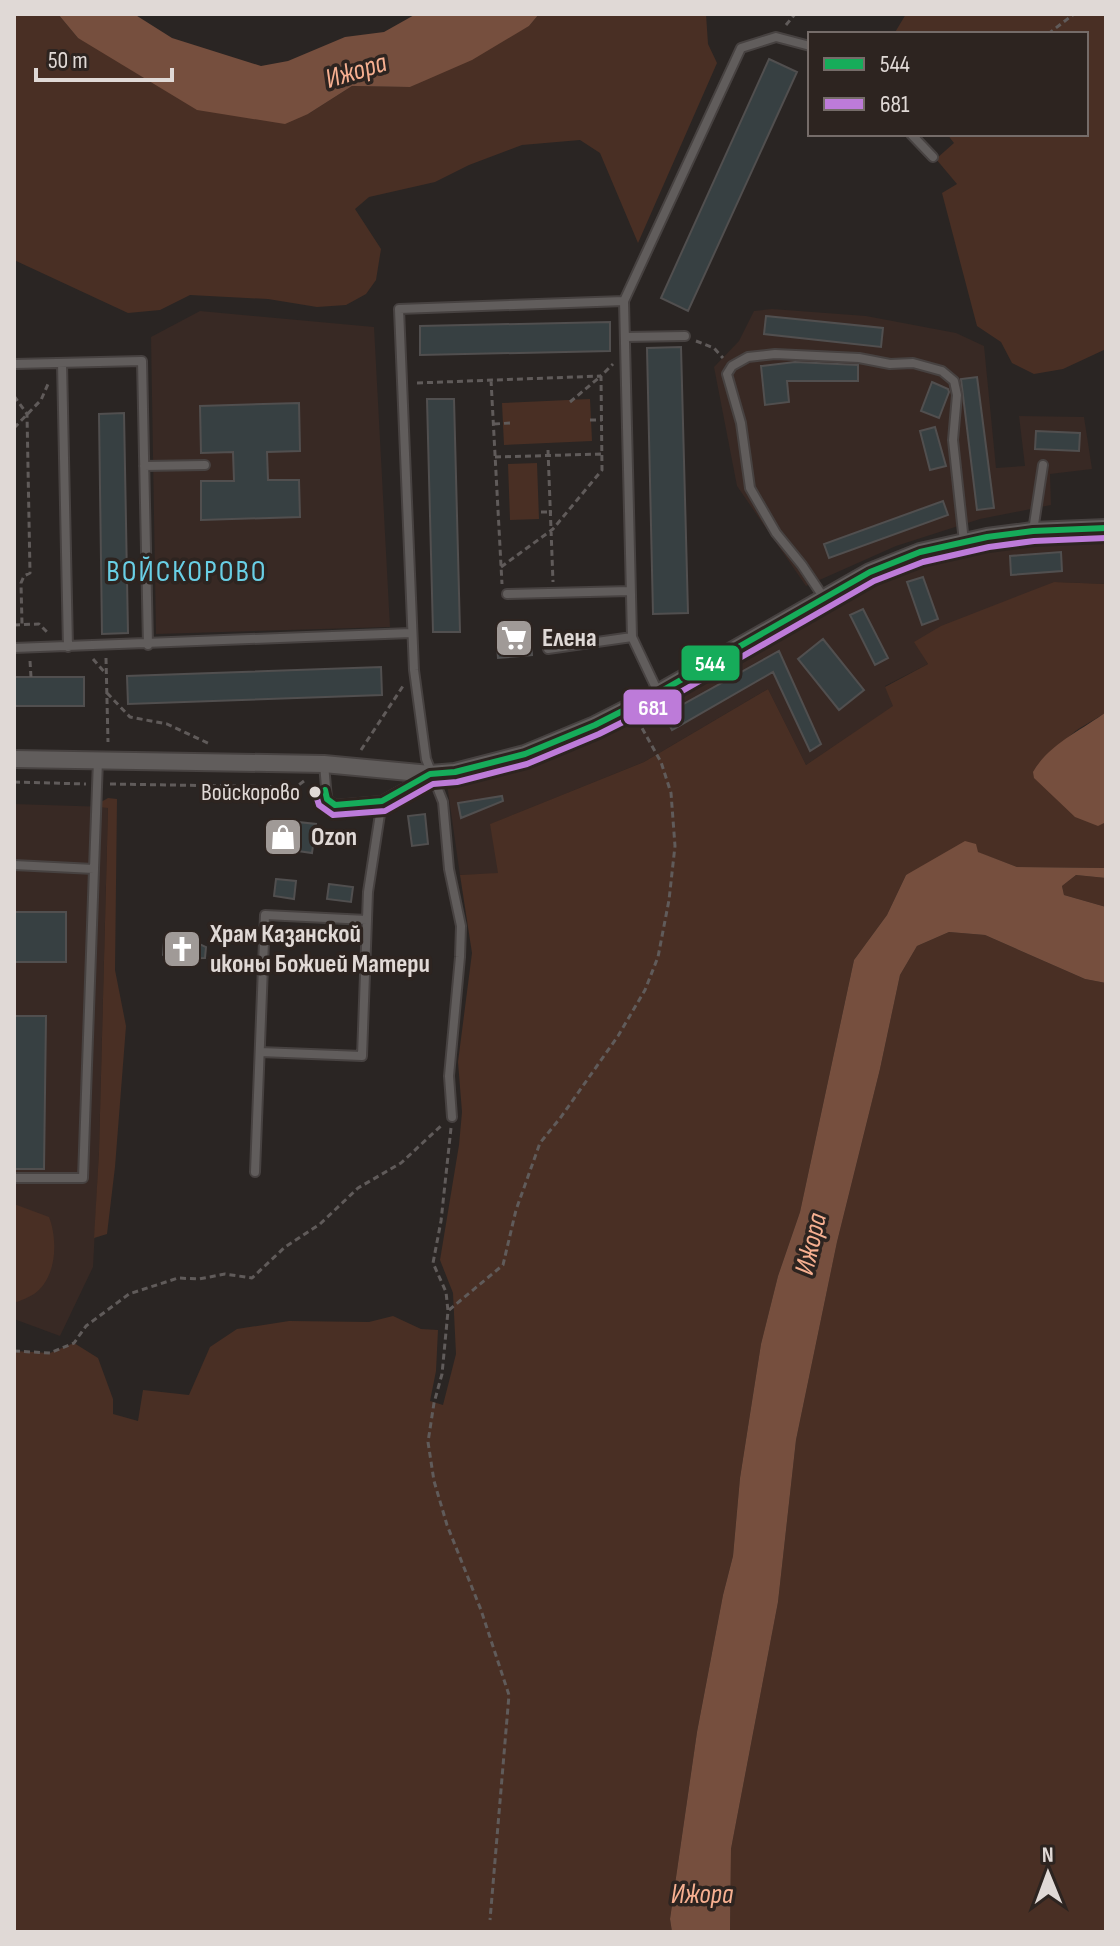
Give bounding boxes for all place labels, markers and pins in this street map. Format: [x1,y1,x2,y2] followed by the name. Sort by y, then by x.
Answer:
[493,617,535,659] supermarket icon: Елена
[542,623,597,654] place label: Елена
[201,778,300,807] place label: Войскорово
[307,784,323,800] marker: Войскорово
[262,816,304,858] shop icon: Ozon
[311,822,357,853] place label: Ozon
[209,919,430,980] place label: Храм Казанской иконы Божией Матери
[161,928,203,970] church icon: Храм Казанской иконы Божией Матери

